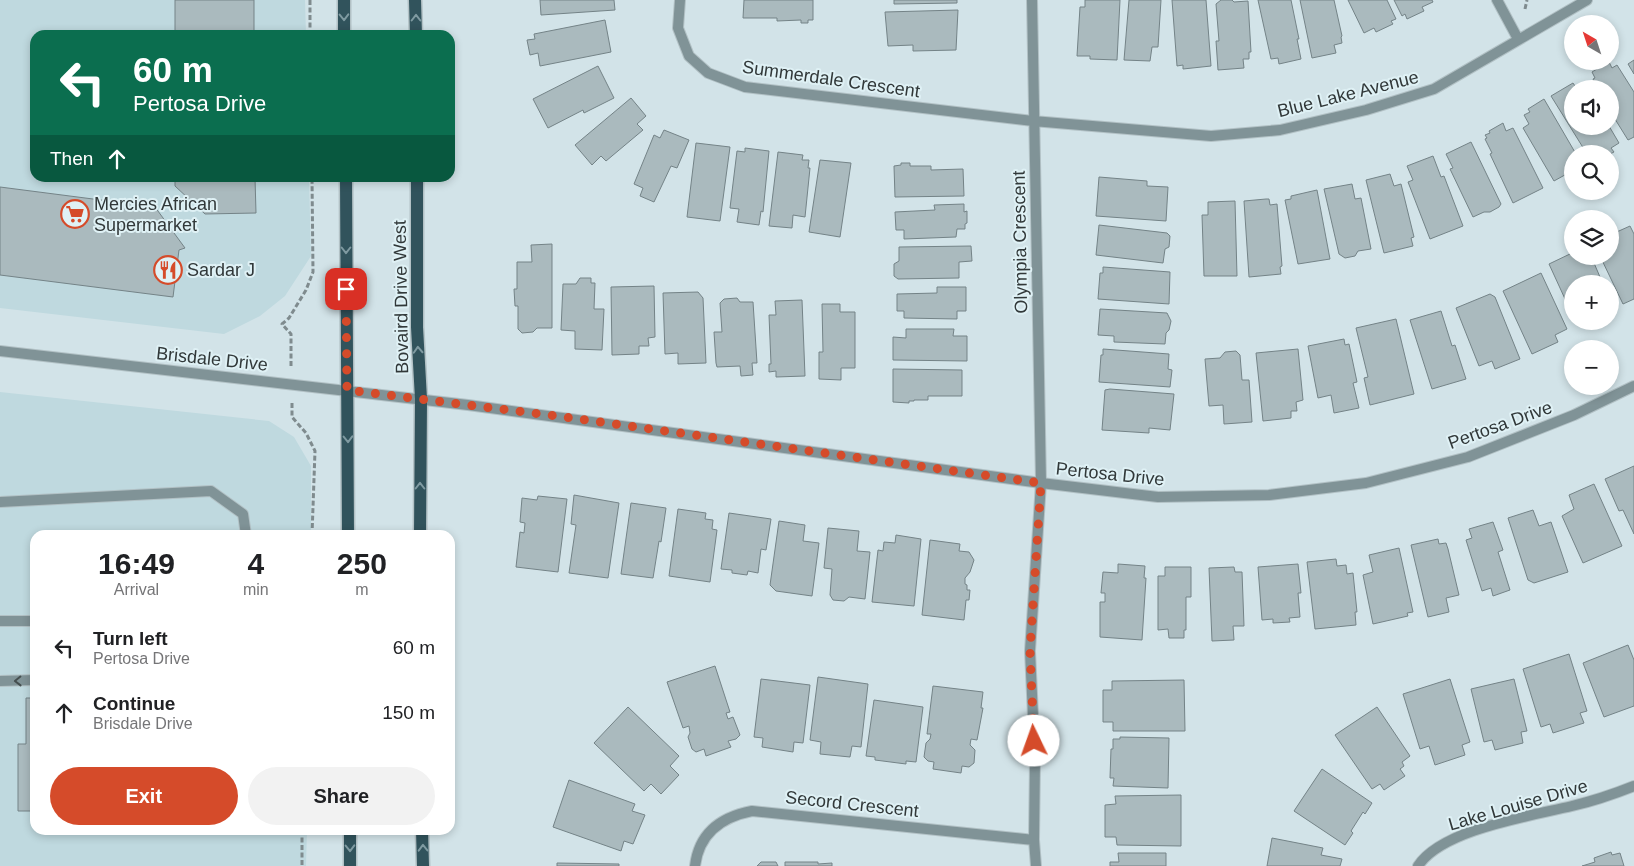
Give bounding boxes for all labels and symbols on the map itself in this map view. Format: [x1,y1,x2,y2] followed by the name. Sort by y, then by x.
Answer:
[411,13,421,21] one-way arrow
[339,14,349,22] one-way arrow
[1564,15,1619,70] north arrow
[741,57,921,101] street label: Summerdale Crescent
[1275,67,1421,121] street label: Blue Lake Avenue
[1009,170,1031,314] street label: Olympia Crescent
[94,194,217,235] place label: Mercies African Supermarket
[60,199,90,229] supermarket icon: Mercies African Supermarket
[390,220,412,374] street label: Bovaird Drive West
[341,246,351,254] one-way arrow
[153,255,183,285] restaurant icon: Sardar J
[187,260,255,280] place label: Sardar J
[325,268,367,310] pin
[155,343,269,375] street label: Brisdale Drive
[413,346,424,354] one-way arrow
[1445,397,1555,453] street label: Pertosa Drive
[343,436,353,443] one-way arrow
[1055,458,1165,490] street label: Pertosa Drive
[415,482,425,490] one-way arrow
[13,676,21,686] one-way arrow
[1007,714,1059,766] position arrow
[1446,776,1590,834] street label: Lake Louise Drive
[784,787,920,821] street label: Secord Crescent
[345,844,355,852] one-way arrow
[418,844,428,852] one-way arrow

